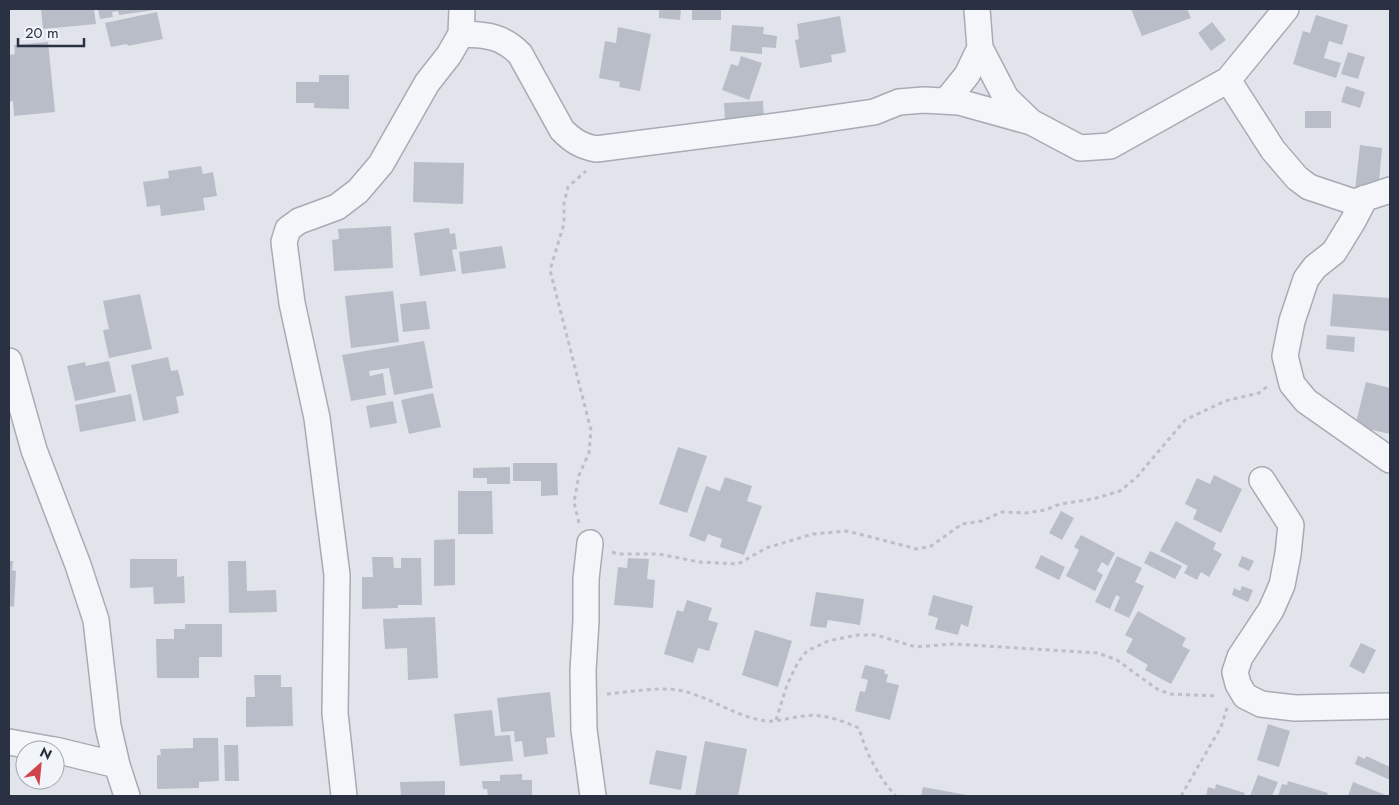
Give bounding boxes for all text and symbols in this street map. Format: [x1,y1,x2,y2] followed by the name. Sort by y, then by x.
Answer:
[18,15,84,47] scale bar
[25,22,59,44] text: 20 m
[15,740,65,790] north arrow
[36,742,55,765] text: N

